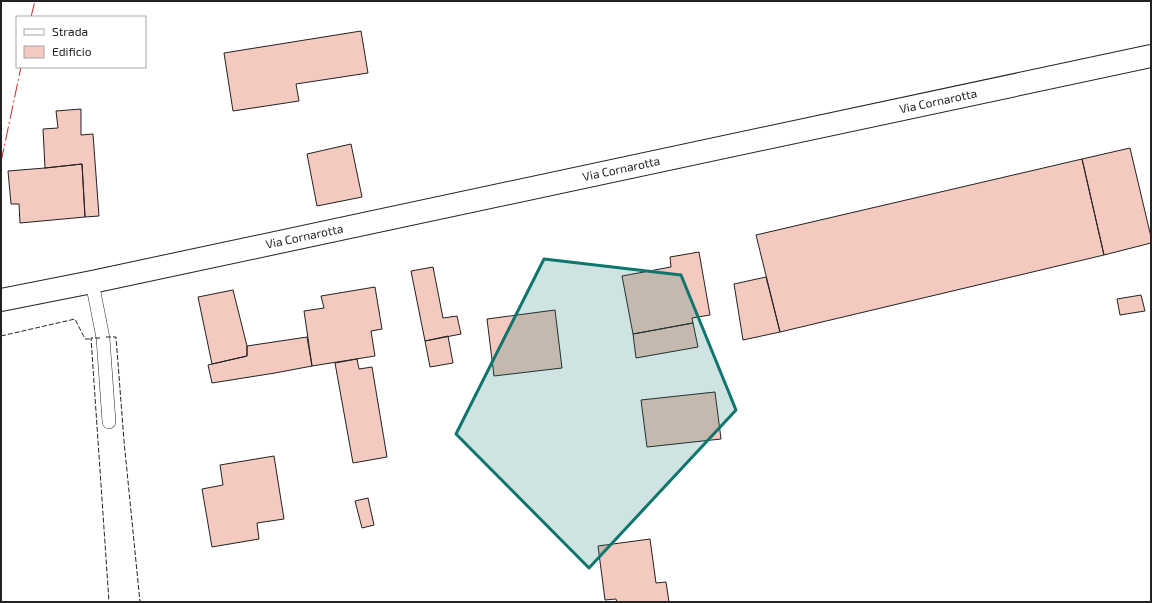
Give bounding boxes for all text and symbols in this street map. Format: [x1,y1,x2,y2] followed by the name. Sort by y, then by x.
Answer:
[16,16,146,68] legend
[52,24,88,38] text: Strada
[52,44,92,58] text: Edificio
[898,85,978,116] street label: Via Cornarotta
[581,153,661,183] street label: Via Cornarotta
[264,221,344,251] street label: Via Cornarotta

